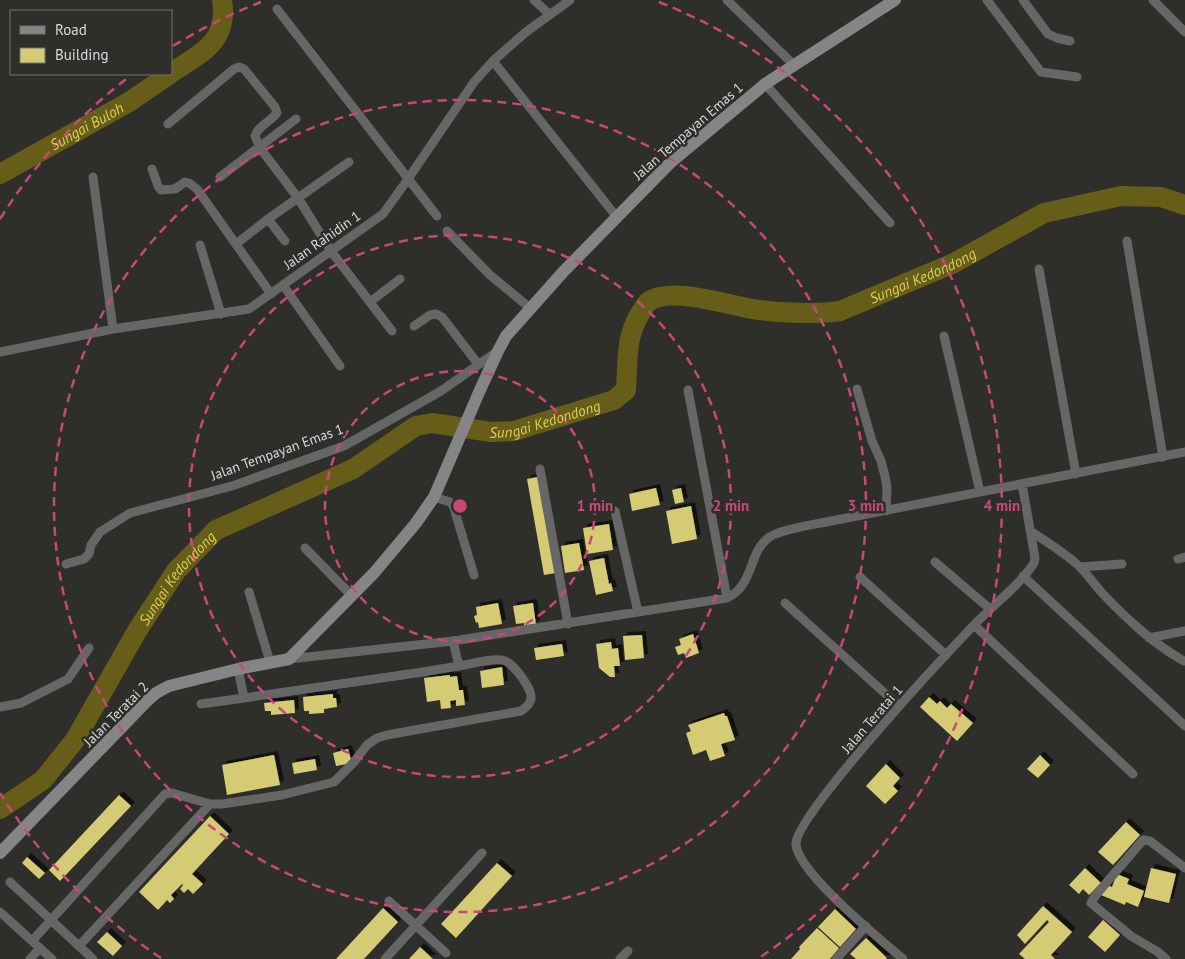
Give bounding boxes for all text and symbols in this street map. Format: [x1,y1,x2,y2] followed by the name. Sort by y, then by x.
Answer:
[10,10,172,75] legend
[55,20,87,39] text: Road
[55,45,109,64] text: Building
[629,78,747,184] street label: Jalan Tempayan Emas 1
[46,98,127,154] water label: Sungai Buloh
[279,207,364,274] street label: Jalan Rahidin 1
[866,243,979,307] water label: Sungai Kedondong
[489,395,603,442] water label: Sungai Kedondong
[207,420,346,485] street label: Jalan Tempayan Emas 1
[577,496,613,515] text: 1 min
[713,496,749,515] text: 2 min
[848,496,884,515] text: 3 min
[984,496,1020,515] text: 4 min
[451,497,469,515] centre of rings
[134,527,220,628] water label: Sungai Kedondong
[79,678,152,751] street label: Jalan Teratai 2
[837,681,907,758] street label: Jalan Teratai 1

